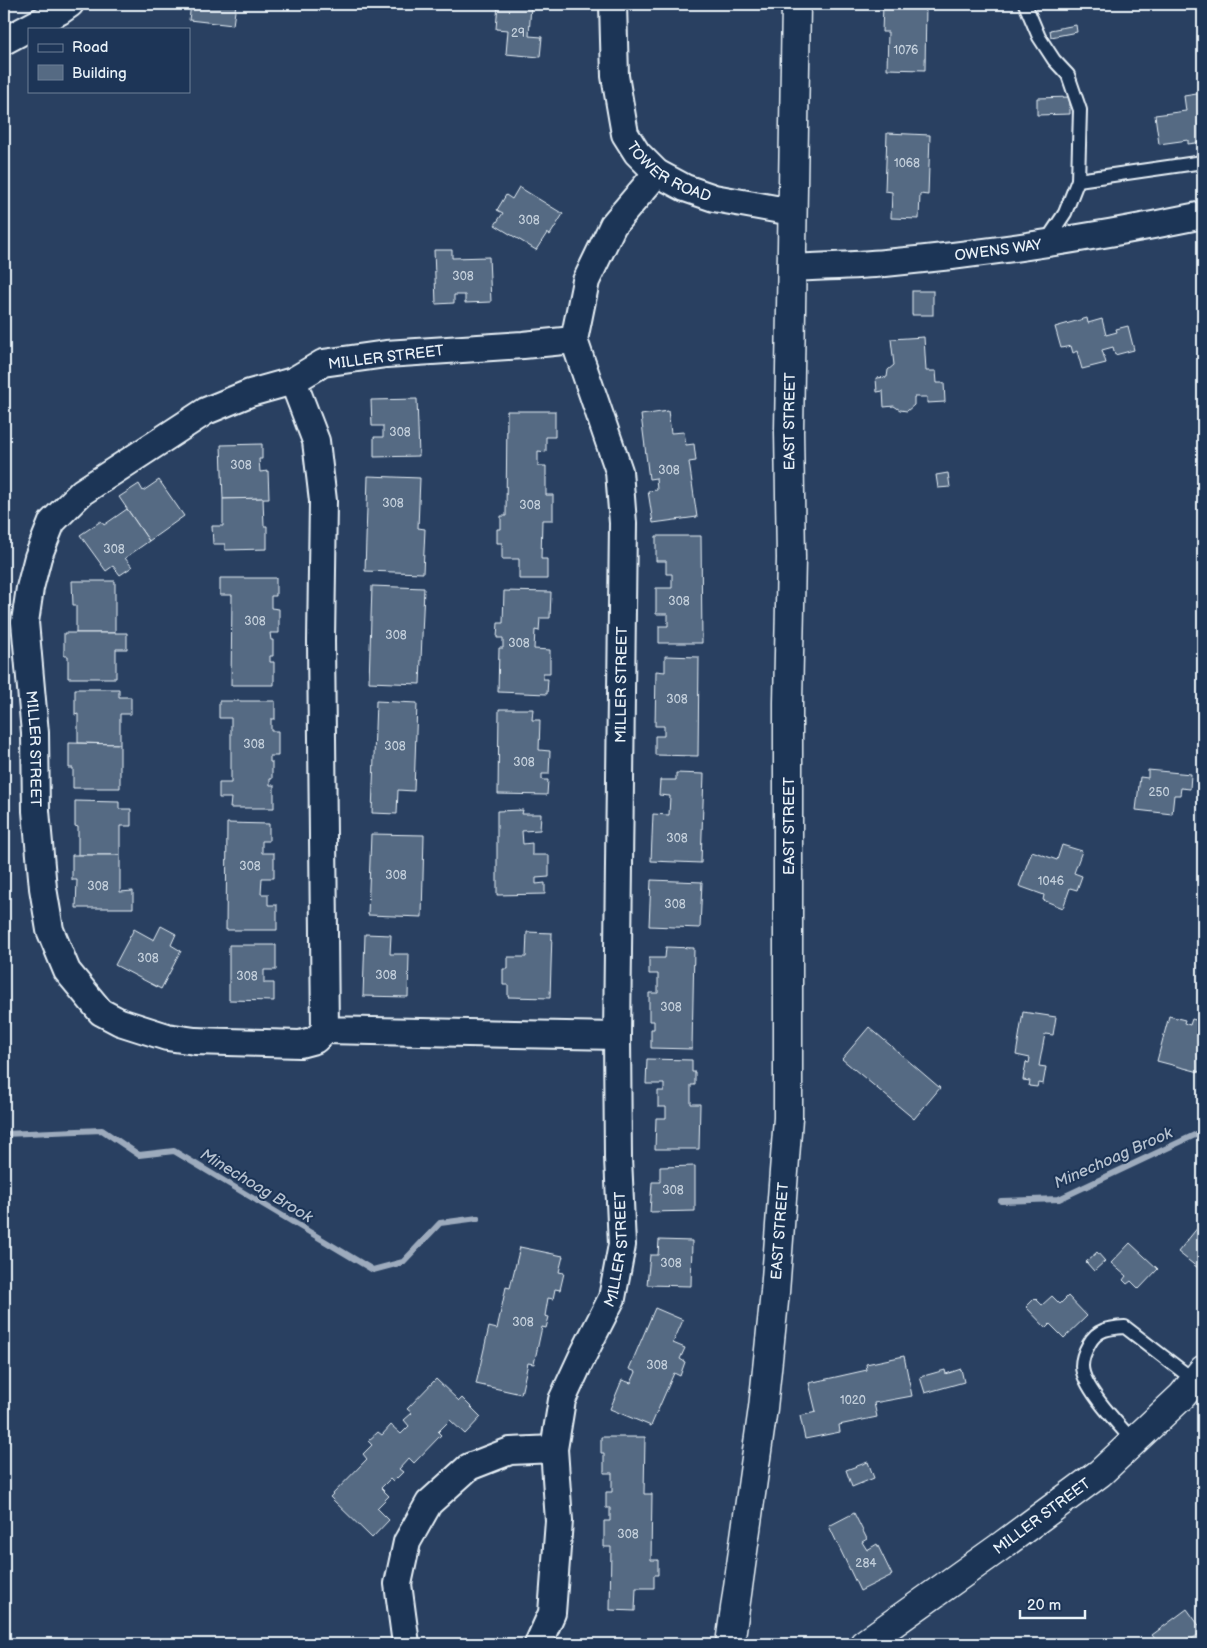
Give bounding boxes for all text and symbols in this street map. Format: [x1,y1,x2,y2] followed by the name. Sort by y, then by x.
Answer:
[511,26,525,41] house number: 29
[28,28,190,92] legend
[72,38,108,57] text: Road
[894,43,918,58] house number: 1076
[72,64,127,83] text: Building
[622,138,714,206] street label: TOWER ROAD
[894,156,920,171] house number: 1068
[518,213,540,228] house number: 308
[954,235,1043,266] street label: OWENS WAY
[452,269,474,284] house number: 308
[327,341,445,374] street label: MILLER STREET
[780,372,800,471] street label: EAST STREET
[389,425,411,440] house number: 308
[230,458,252,473] house number: 308
[658,463,680,478] house number: 308
[382,496,404,511] house number: 308
[519,498,541,513] house number: 308
[103,542,125,557] house number: 308
[668,594,690,609] house number: 308
[244,614,266,629] house number: 308
[611,626,632,743] street label: MILLER STREET
[385,628,407,643] house number: 308
[508,636,530,651] house number: 308
[21,690,45,807] street label: MILLER STREET
[666,692,688,707] house number: 308
[243,737,265,752] house number: 308
[384,739,406,754] house number: 308
[513,755,535,770] house number: 308
[780,777,799,875] street label: EAST STREET
[1148,785,1170,800] house number: 250
[666,831,688,846] house number: 308
[239,859,261,874] house number: 308
[385,868,407,883] house number: 308
[1038,874,1064,889] house number: 1046
[87,879,109,894] house number: 308
[664,897,686,912] house number: 308
[137,951,159,966] house number: 308
[375,968,397,983] house number: 308
[236,969,258,984] house number: 308
[660,1000,682,1015] house number: 308
[1051,1123,1177,1193] water label: Minechoag Brook
[197,1145,317,1228] water label: Minechoag Brook
[767,1182,793,1281] street label: EAST STREET
[662,1183,684,1198] house number: 308
[600,1191,632,1311] street label: MILLER STREET
[660,1256,682,1271] house number: 308
[512,1315,534,1330] house number: 308
[646,1358,668,1373] house number: 308
[840,1393,866,1408] house number: 1020
[990,1474,1095,1559] street label: MILLER STREET
[617,1527,639,1542] house number: 308
[855,1556,877,1571] house number: 284
[1020,1588,1084,1620] scale bar
[1027,1596,1061,1615] text: 20 m

